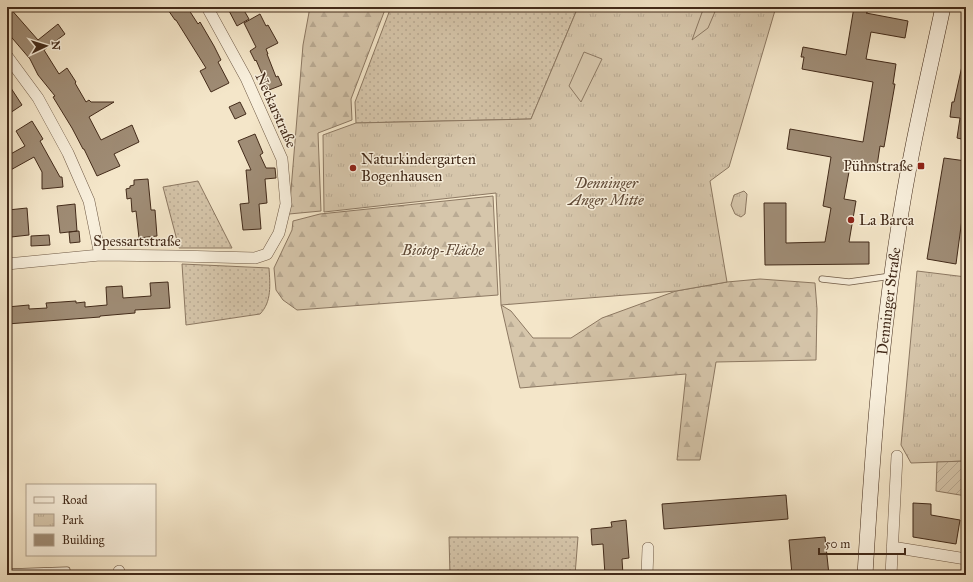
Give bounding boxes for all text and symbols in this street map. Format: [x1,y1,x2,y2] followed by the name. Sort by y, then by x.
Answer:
[26,26,66,66] north arrow
[49,40,62,51] text: N
[251,69,301,151] street label: Neckarstraße
[361,150,476,185] place label: Naturkindergarten Bogenhausen
[843,157,913,175] place label: Pühnstraße
[916,161,926,171] marker: Pühnstraße
[348,163,358,173] marker: Naturkindergarten Bogenhausen
[566,174,644,209] park label: Denninger Anger Mitte
[859,211,915,229] place label: La Barca
[846,215,856,225] marker: La Barca
[93,232,181,250] street label: Spessartstraße
[401,241,484,260] park label: Biotop-Fläche
[873,246,905,356] street label: Denninger Straße
[26,484,156,556] legend
[62,493,88,507] text: Road
[62,513,84,527] text: Park
[819,530,905,556] scale bar
[62,533,105,548] text: Building
[825,537,850,551] text: 50 m

